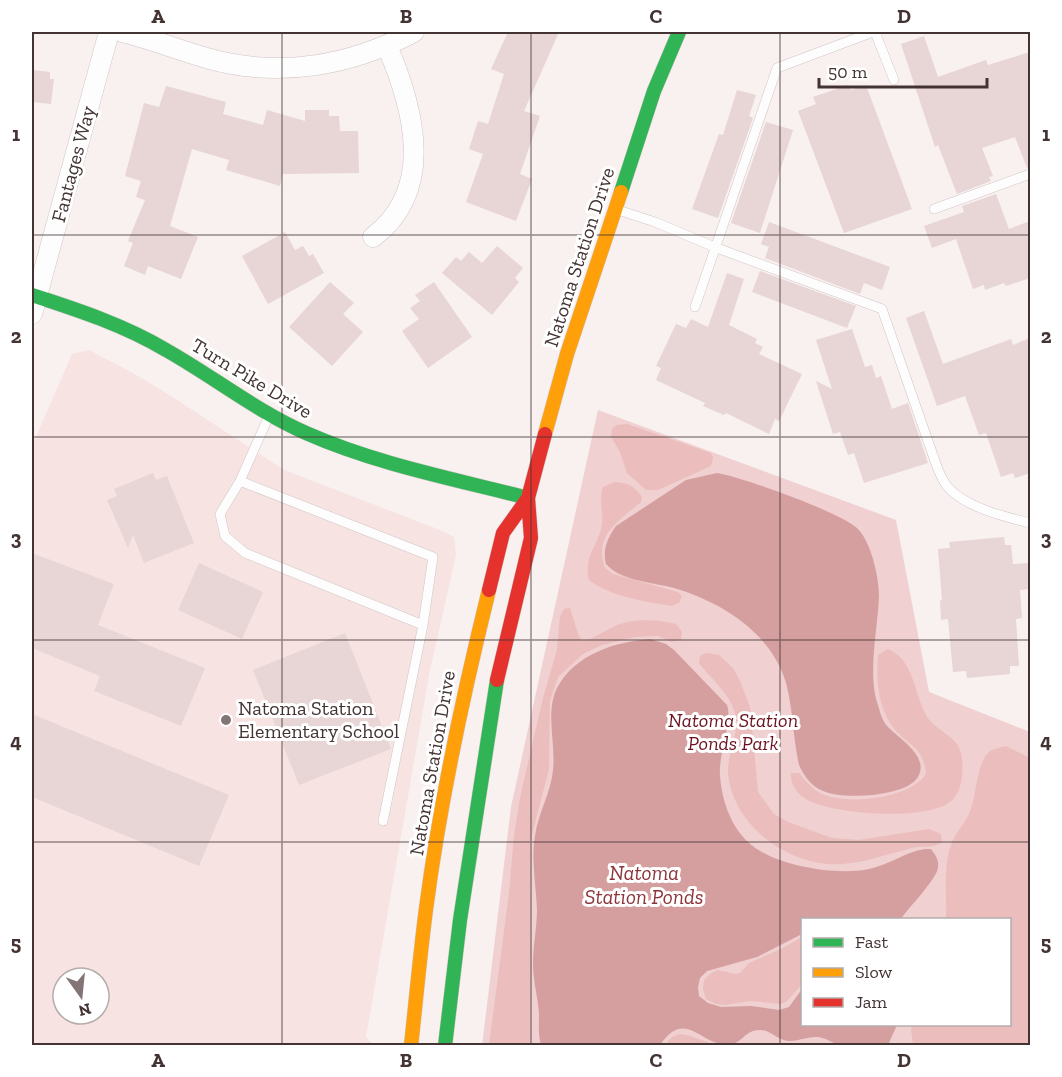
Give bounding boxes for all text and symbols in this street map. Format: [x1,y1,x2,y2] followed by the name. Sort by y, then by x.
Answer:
[151,4,165,28] text: A
[400,4,412,28] text: B
[650,4,663,28] text: C
[897,4,911,28] text: D
[819,51,987,89] scale bar
[828,61,868,83] text: 50 m
[46,103,100,225] street label: Fantages Way
[12,122,20,146] text: 1
[1042,122,1050,146] text: 1
[539,164,619,350] street label: Natoma Station Drive
[11,324,22,348] text: 2
[1041,324,1052,348] text: 2
[187,333,317,423] street label: Turn Pike Drive
[11,526,22,550] text: 3
[1041,526,1052,550] text: 3
[404,669,460,857] street label: Natoma Station Drive
[238,696,399,743] place label: Natoma Station Elementary School
[668,708,798,755] park label: Natoma Station Ponds Park
[219,713,233,727] marker: Natoma Station Elementary School
[10,729,22,753] text: 4
[1040,729,1052,753] text: 4
[585,860,703,909] water label: Natoma Station Ponds
[801,918,1011,1026] legend
[11,931,21,955] text: 5
[855,931,888,953] text: Fast
[1041,931,1051,955] text: 5
[855,961,892,983] text: Slow
[51,966,111,1026] north arrow
[855,991,887,1013] text: Jam
[76,999,93,1021] text: N
[151,1048,165,1072] text: A
[400,1048,412,1072] text: B
[650,1048,663,1072] text: C
[897,1048,911,1072] text: D

